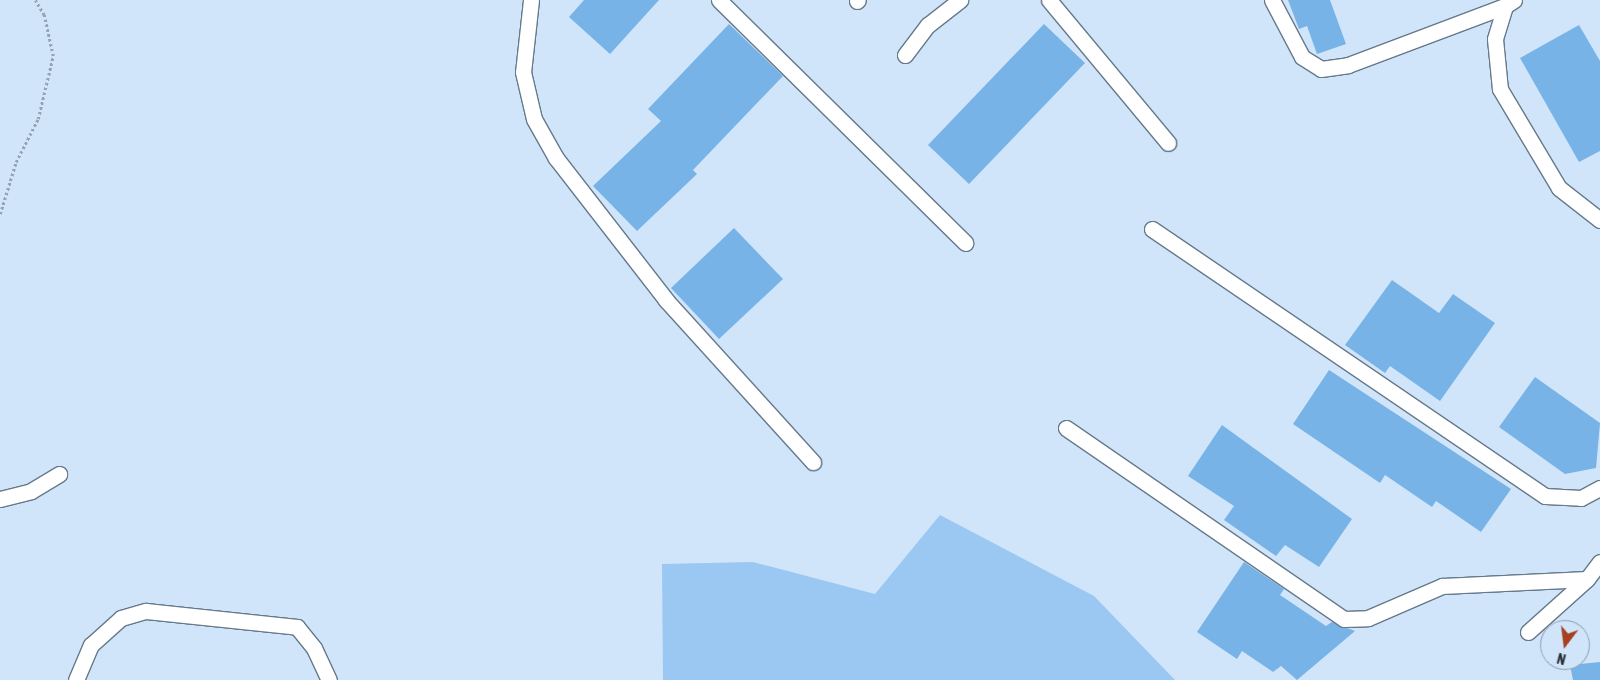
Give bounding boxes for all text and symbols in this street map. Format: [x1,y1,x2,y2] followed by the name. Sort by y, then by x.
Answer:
[1540,620,1590,670] north arrow
[1555,650,1567,667] text: N

